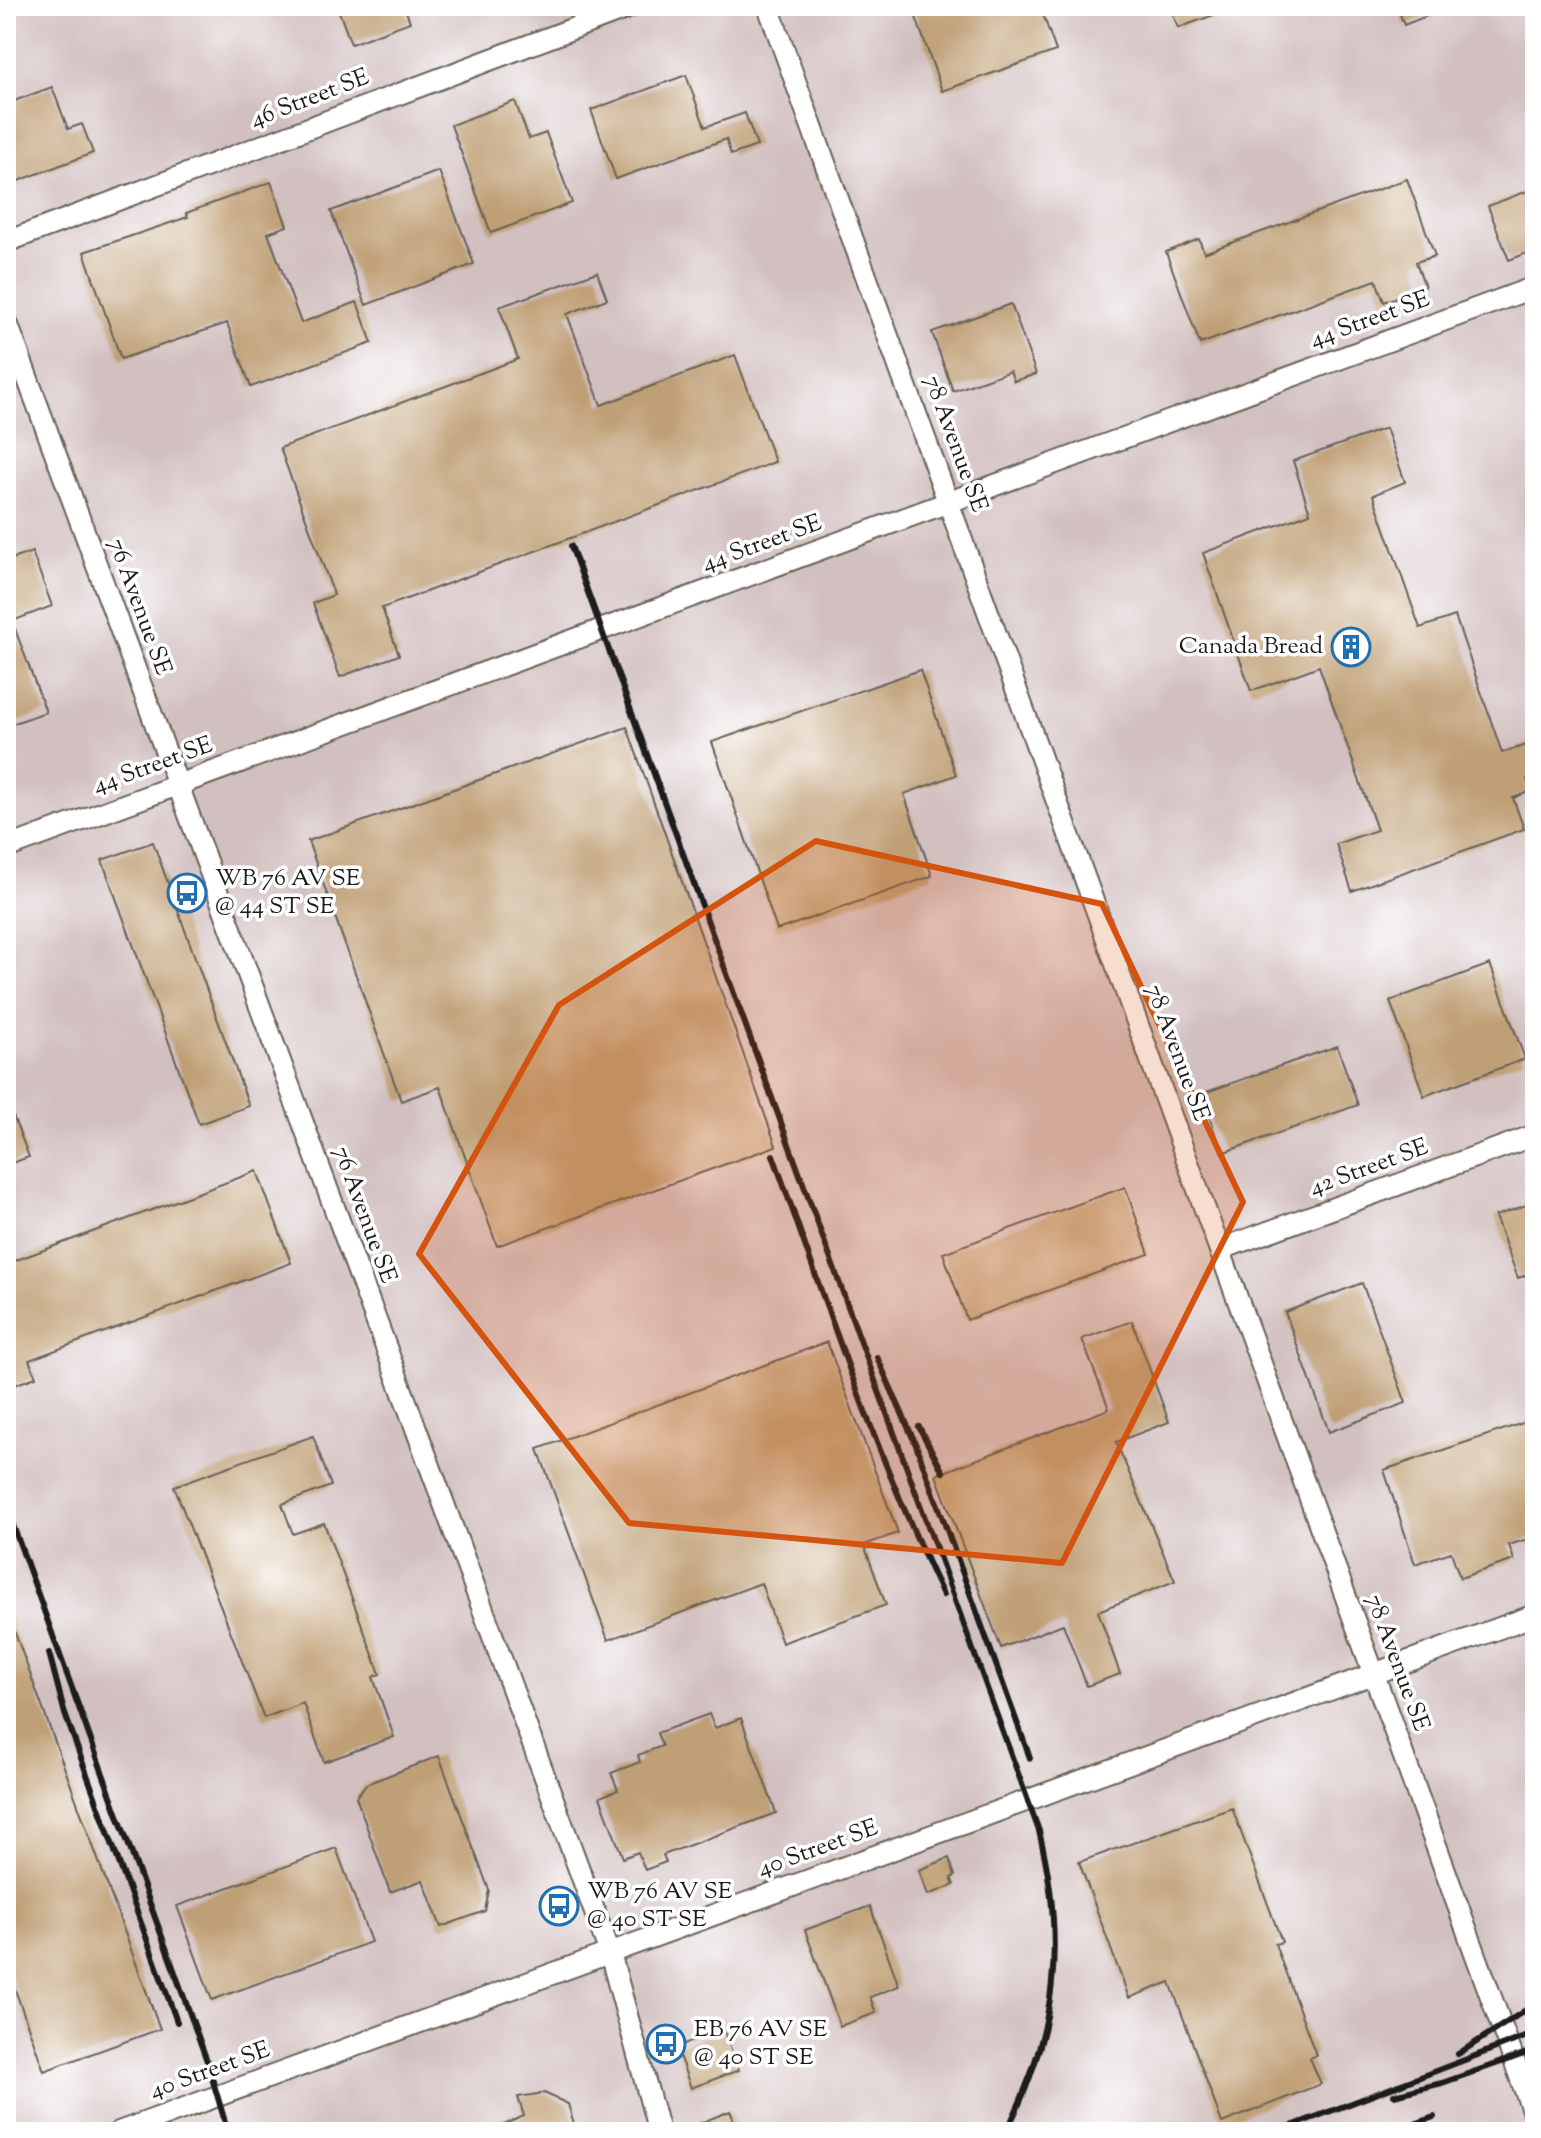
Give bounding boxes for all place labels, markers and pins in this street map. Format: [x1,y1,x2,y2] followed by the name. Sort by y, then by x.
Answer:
[1330,626,1372,668] building icon: Canada Bread
[1179,630,1323,664] place label: Canada Bread
[215,862,361,924] place label: WB 76 AV SE @ 44 ST SE
[166,872,208,914] bus stop icon: WB 76 AV SE @ 44 ST SE
[587,1875,733,1937] place label: WB 76 AV SE @ 40 ST SE
[538,1885,580,1927] bus stop icon: WB 76 AV SE @ 40 ST SE
[694,2013,828,2075] place label: EB 76 AV SE @ 40 ST SE
[645,2023,687,2065] bus stop icon: EB 76 AV SE @ 40 ST SE

